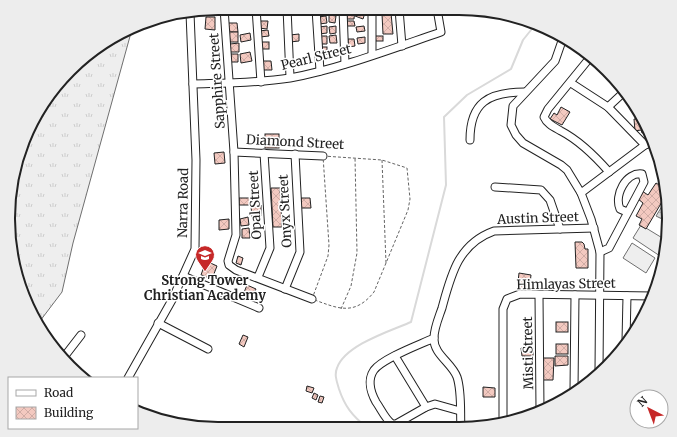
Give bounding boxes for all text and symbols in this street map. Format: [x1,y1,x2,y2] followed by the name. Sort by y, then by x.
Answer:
[205,33,229,129] street label: Sapphire Street
[279,40,353,74] street label: Pearl Street
[246,131,344,153] street label: Diamond Street
[174,168,192,238] street label: Narra Road
[245,170,265,240] street label: Opal Street
[275,174,295,248] street label: Onyx Street
[496,208,579,228] street label: Austin Street
[194,244,216,272] school or university icon: Strong Tower Christian Academy
[144,272,266,304] place label: Strong Tower Christian Academy
[516,275,616,293] street label: Himlayas Street
[519,316,537,390] street label: Misti Street
[8,377,138,429] legend
[44,385,73,400] text: Road
[629,389,669,429] north arrow
[634,393,650,410] text: N
[44,405,94,420] text: Building

